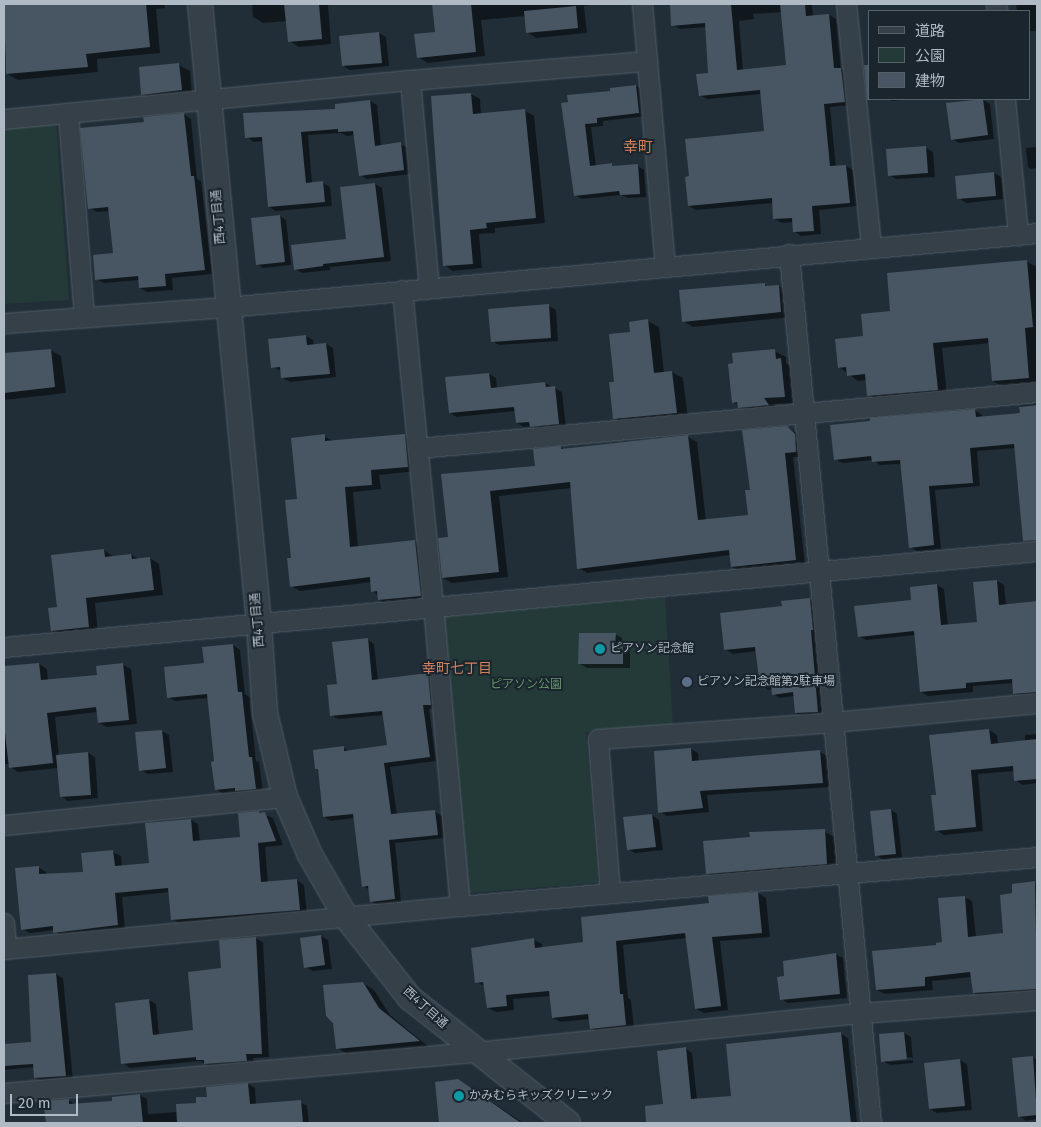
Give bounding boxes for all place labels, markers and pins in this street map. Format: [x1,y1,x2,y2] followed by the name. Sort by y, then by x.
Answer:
[610,642,694,656] place label: ピアソン記念館
[594,643,606,655] marker: ピアソン記念館
[697,675,835,689] place label: ピアソン記念館第2駐車場
[681,676,693,688] marker: ピアソン記念館第2駐車場
[469,1089,613,1103] place label: かみむらキッズクリニック
[453,1090,465,1102] marker: かみむらキッズクリニック

